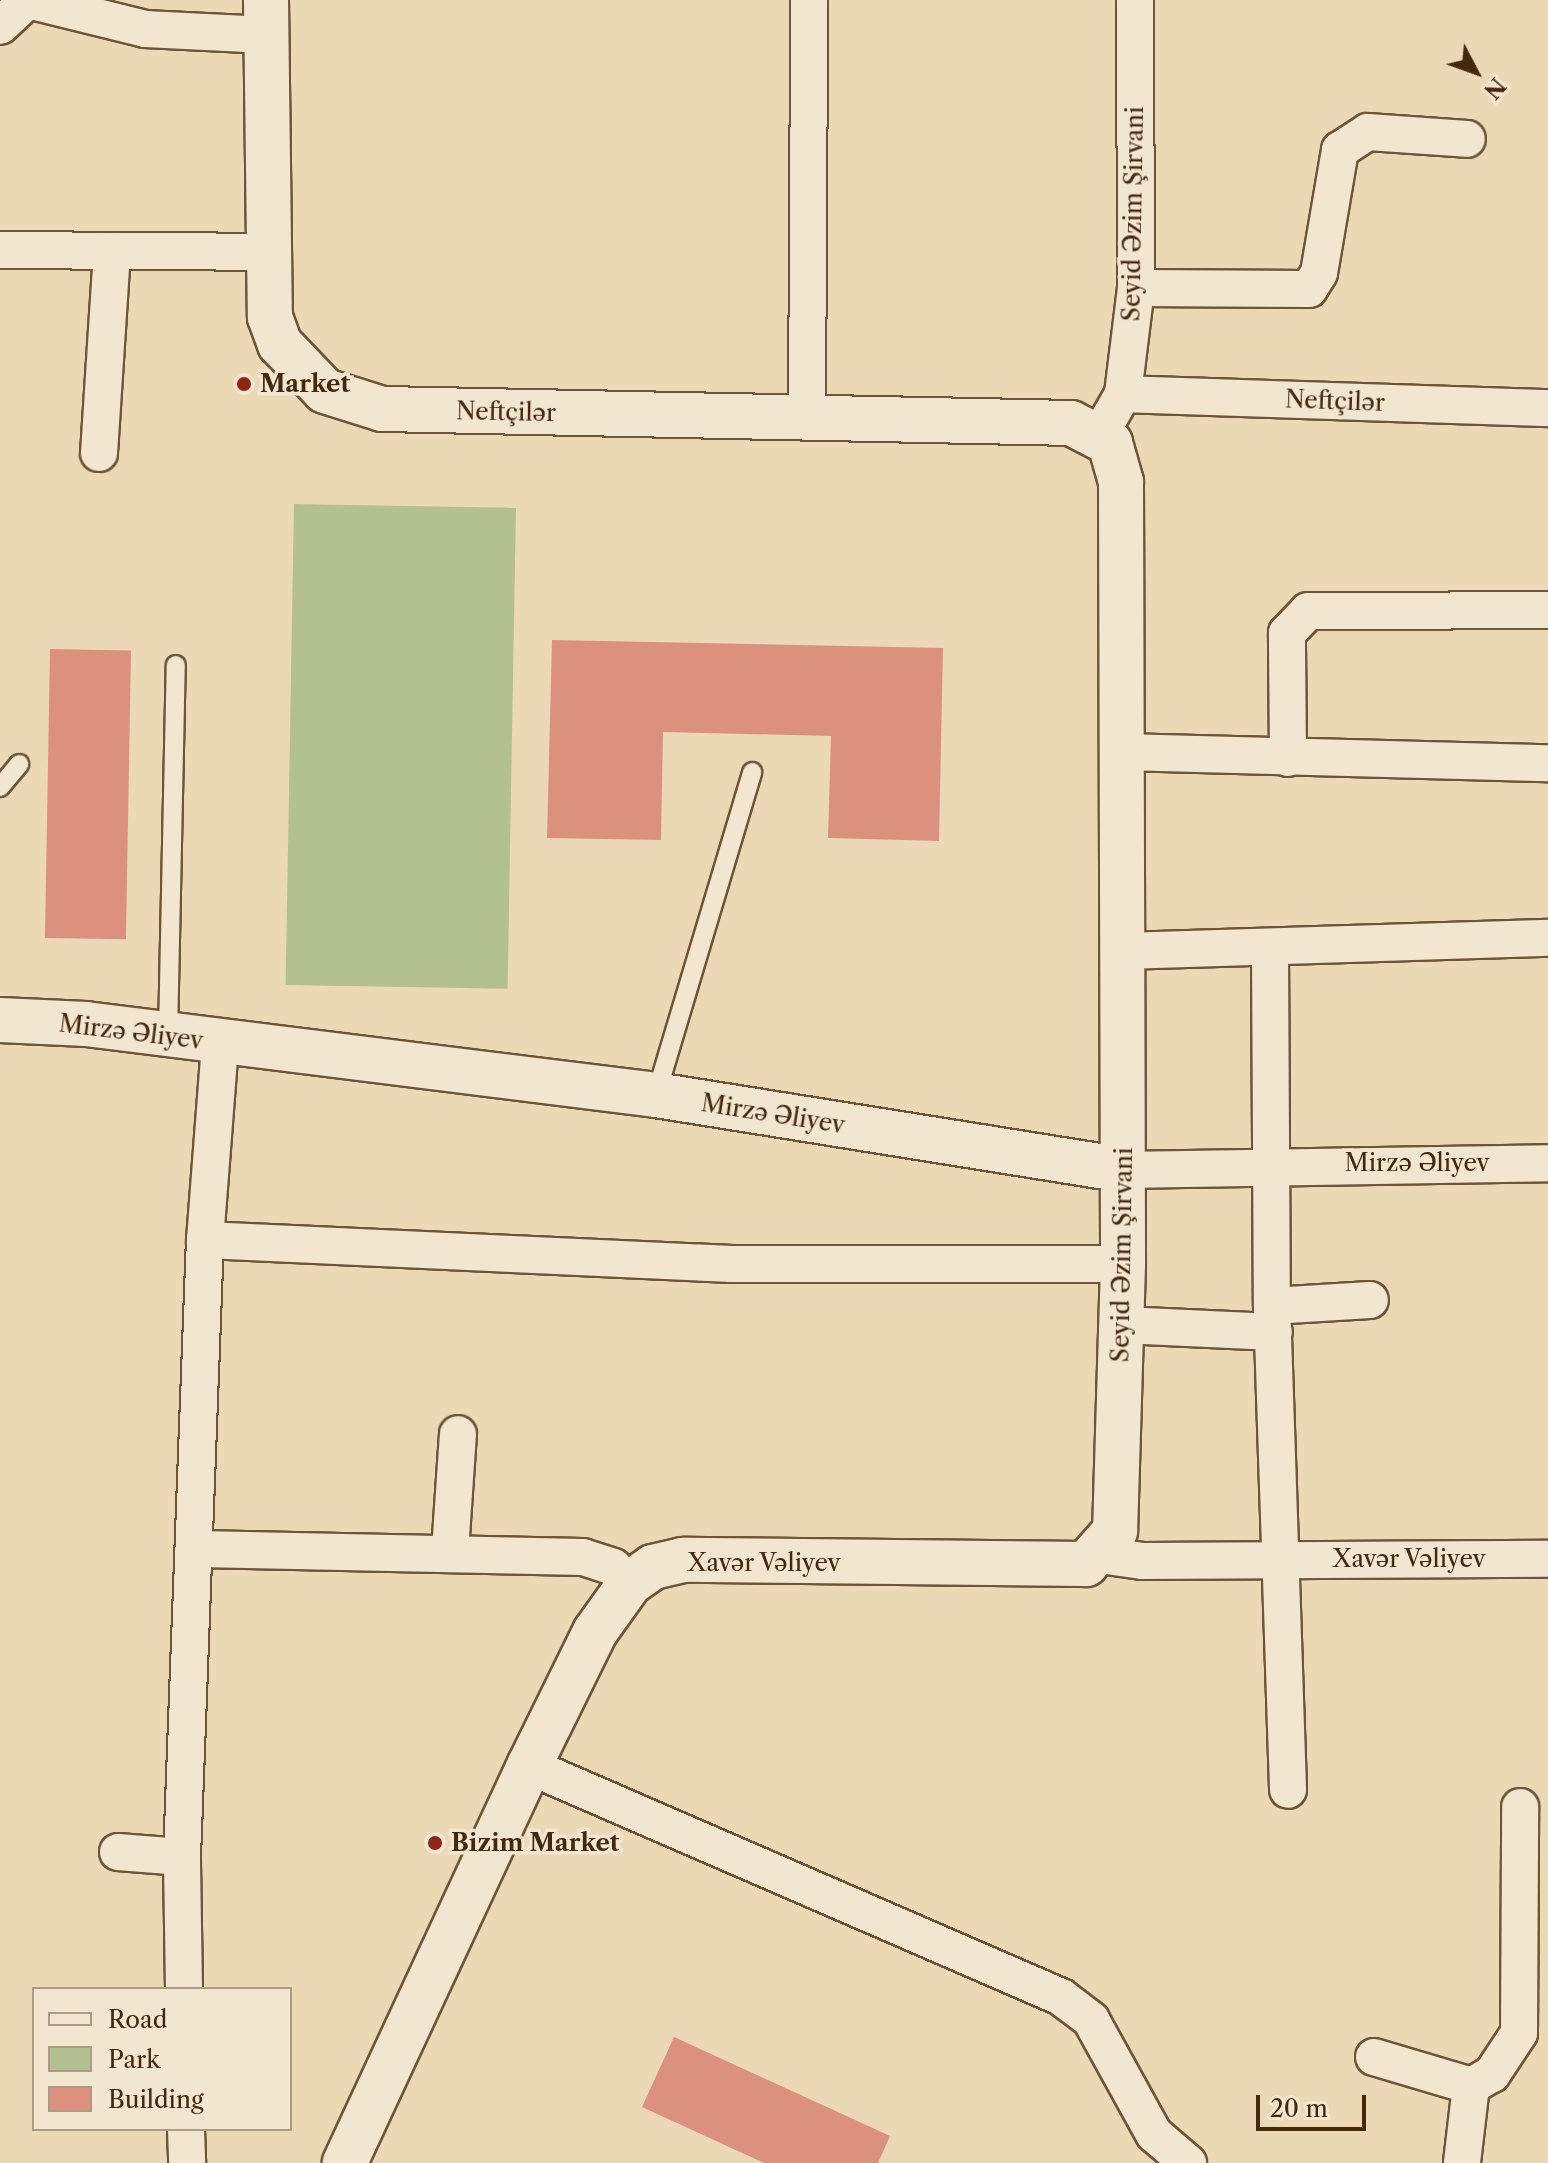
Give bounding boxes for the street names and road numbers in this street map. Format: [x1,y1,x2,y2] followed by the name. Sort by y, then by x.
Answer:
[1117,106,1149,322] street label: Seyid Əzim Şirvani
[1284,385,1386,417] street label: Neftçilər
[456,397,556,427] street label: Neftçilər
[57,1009,205,1055] street label: Mirzə Əliyev
[699,1088,847,1140] street label: Mirzə Əliyev
[1106,1147,1138,1363] street label: Seyid Əzim Şirvani
[1345,1149,1489,1177] street label: Mirzə Əliyev
[1332,1545,1486,1573] street label: Xavər Vəliyev
[687,1549,841,1577] street label: Xavər Vəliyev

